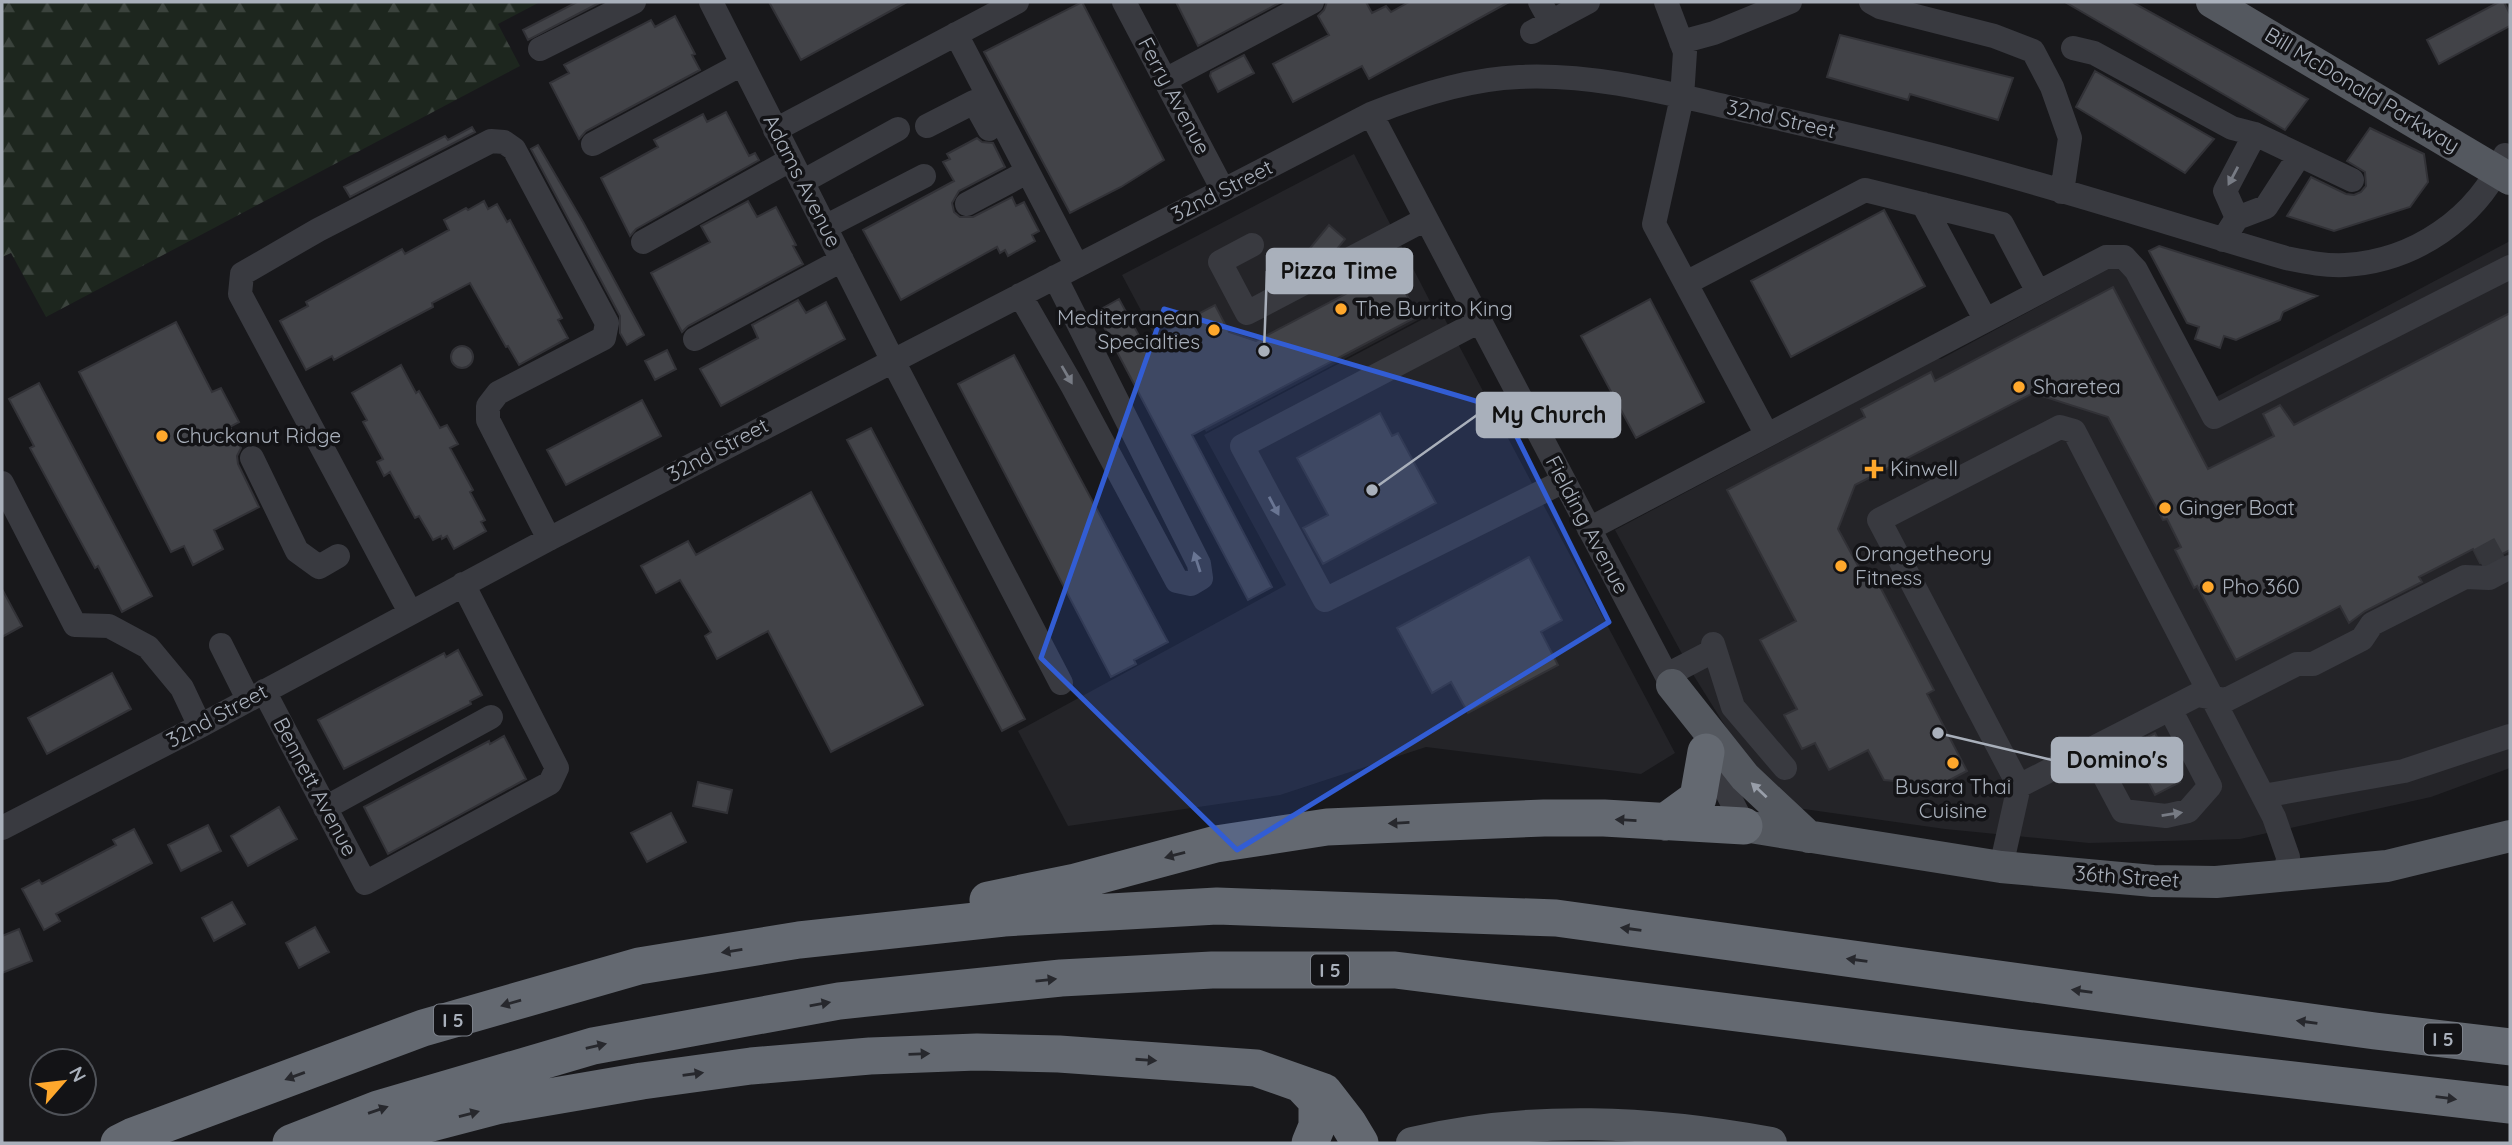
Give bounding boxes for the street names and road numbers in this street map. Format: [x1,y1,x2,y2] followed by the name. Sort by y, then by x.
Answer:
[2260,21,2465,158] street label: Bill McDonald Parkway
[1133,32,1217,159] street label: Ferry Avenue
[1724,93,1838,143] street label: 32nd Street
[758,110,848,251] street label: Adams Avenue
[1166,153,1277,227] street label: 32nd Street
[663,412,772,487] street label: 32nd Street
[1541,451,1635,598] street label: Fielding Avenue
[162,678,271,753] street label: 32nd Street
[268,713,363,860] street label: Bennett Avenue
[2074,859,2180,893] street label: 36th Street
[1311,954,1349,986] road number: I 5
[434,1004,472,1036] road number: I 5
[2424,1023,2462,1054] road number: I 5

